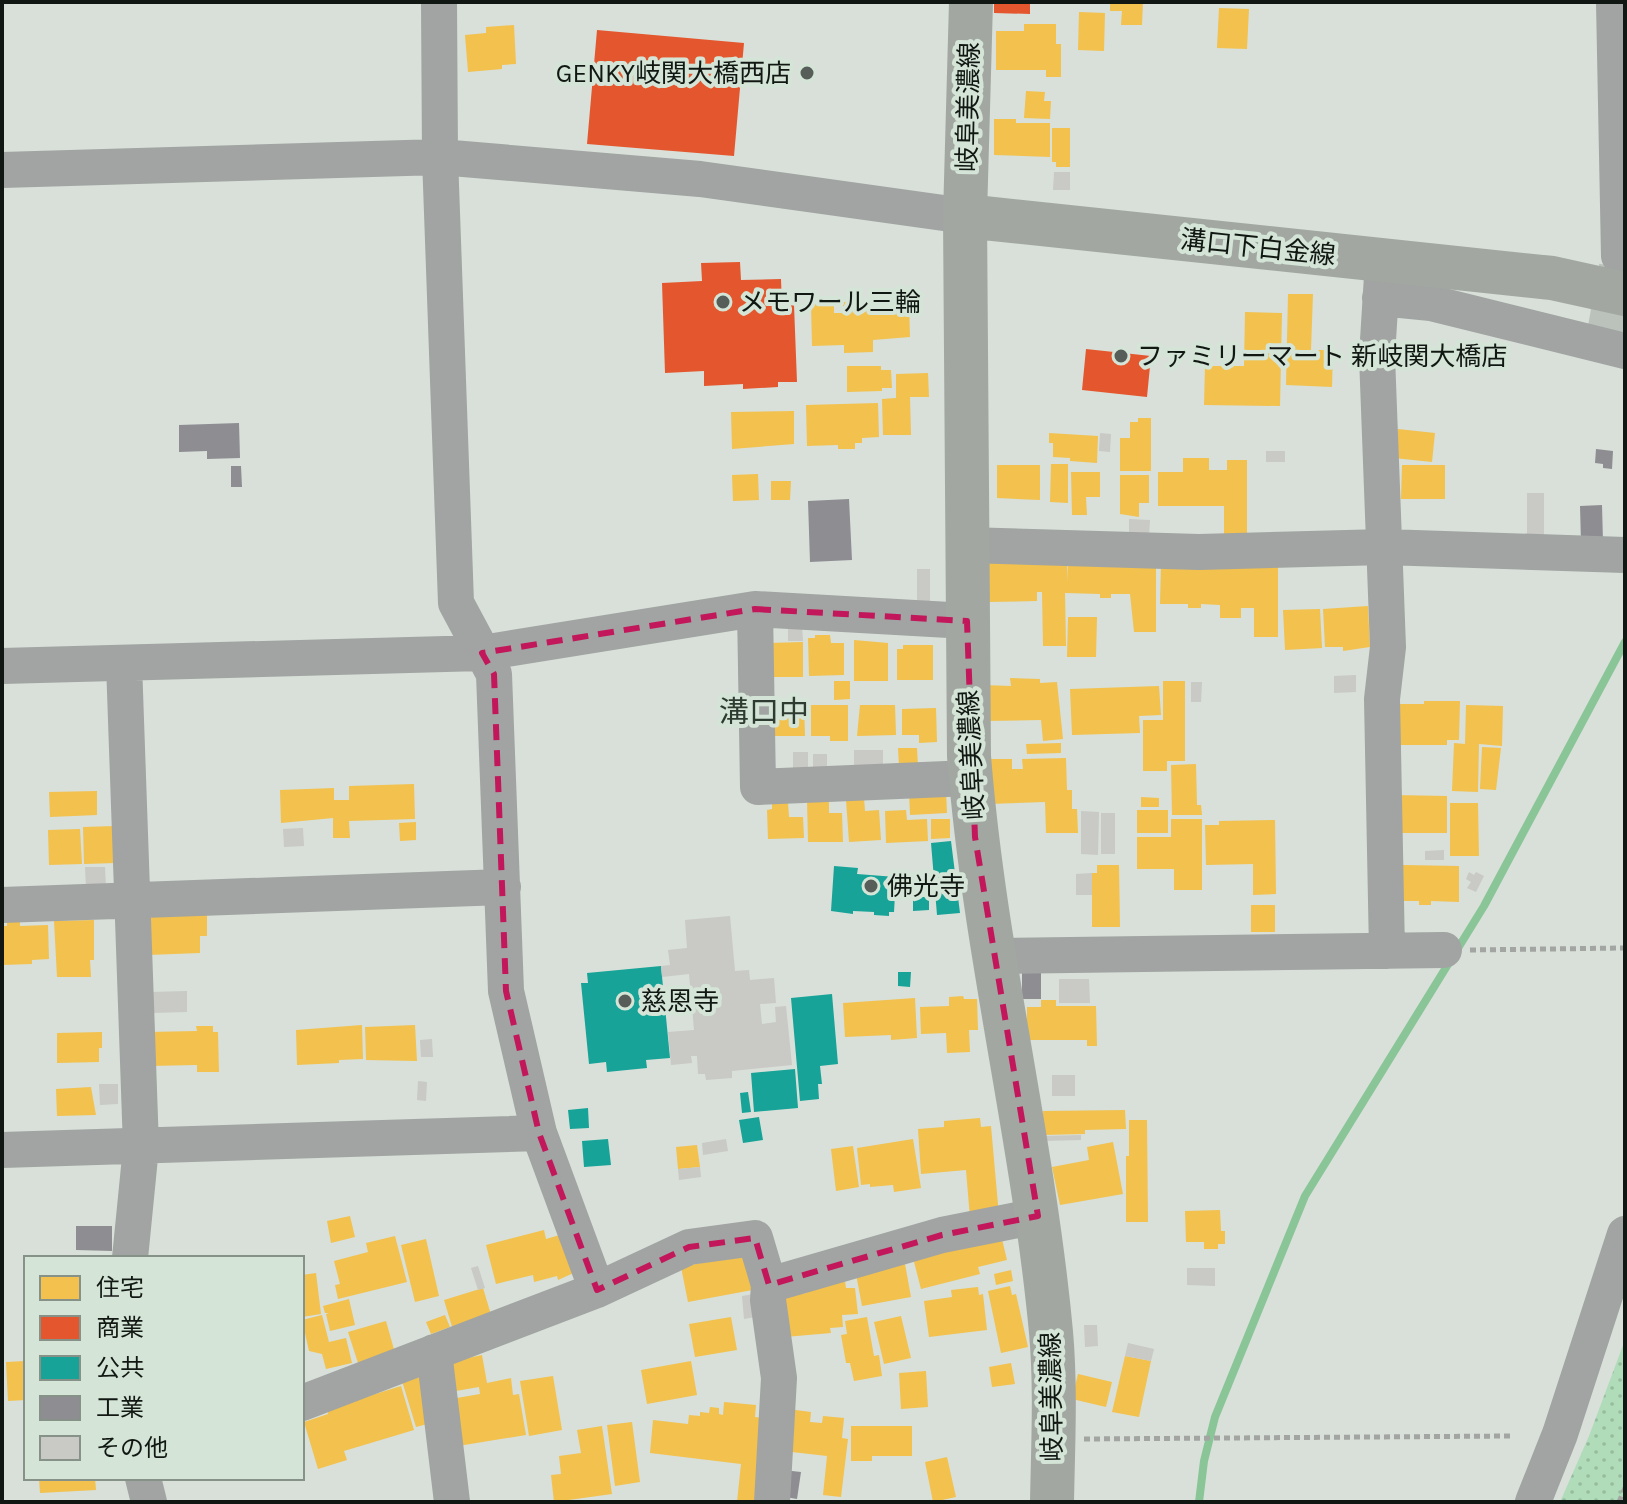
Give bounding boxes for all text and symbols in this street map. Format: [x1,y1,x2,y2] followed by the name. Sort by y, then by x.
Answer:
[952,42,985,172] street label: 岐阜美濃線
[556,58,791,89] place label: GENKY岐関大橋西店
[798,64,816,82] marker: GENKY岐関大橋西店
[1179,224,1337,271] street label: 溝口下白金線
[739,287,921,318] place label: メモワール三輪
[714,293,732,311] marker: メモワール三輪
[1137,341,1507,372] place label: ファミリーマート 新岐関大橋店
[1112,347,1130,365] marker: ファミリーマート 新岐関大橋店
[953,689,990,821] street label: 岐阜美濃線
[719,694,809,730] district label: 溝口中
[887,871,965,902] place label: 佛光寺
[862,877,880,895] marker: 佛光寺
[641,986,719,1017] place label: 慈恩寺
[616,992,634,1010] marker: 慈恩寺
[24,1256,304,1480] legend
[96,1274,144,1302] text: 住宅
[96,1314,144,1342] text: 商業
[1035,1332,1068,1462] street label: 岐阜美濃線
[96,1354,144,1382] text: 公共
[96,1394,144,1422] text: 工業
[96,1434,168,1462] text: その他

